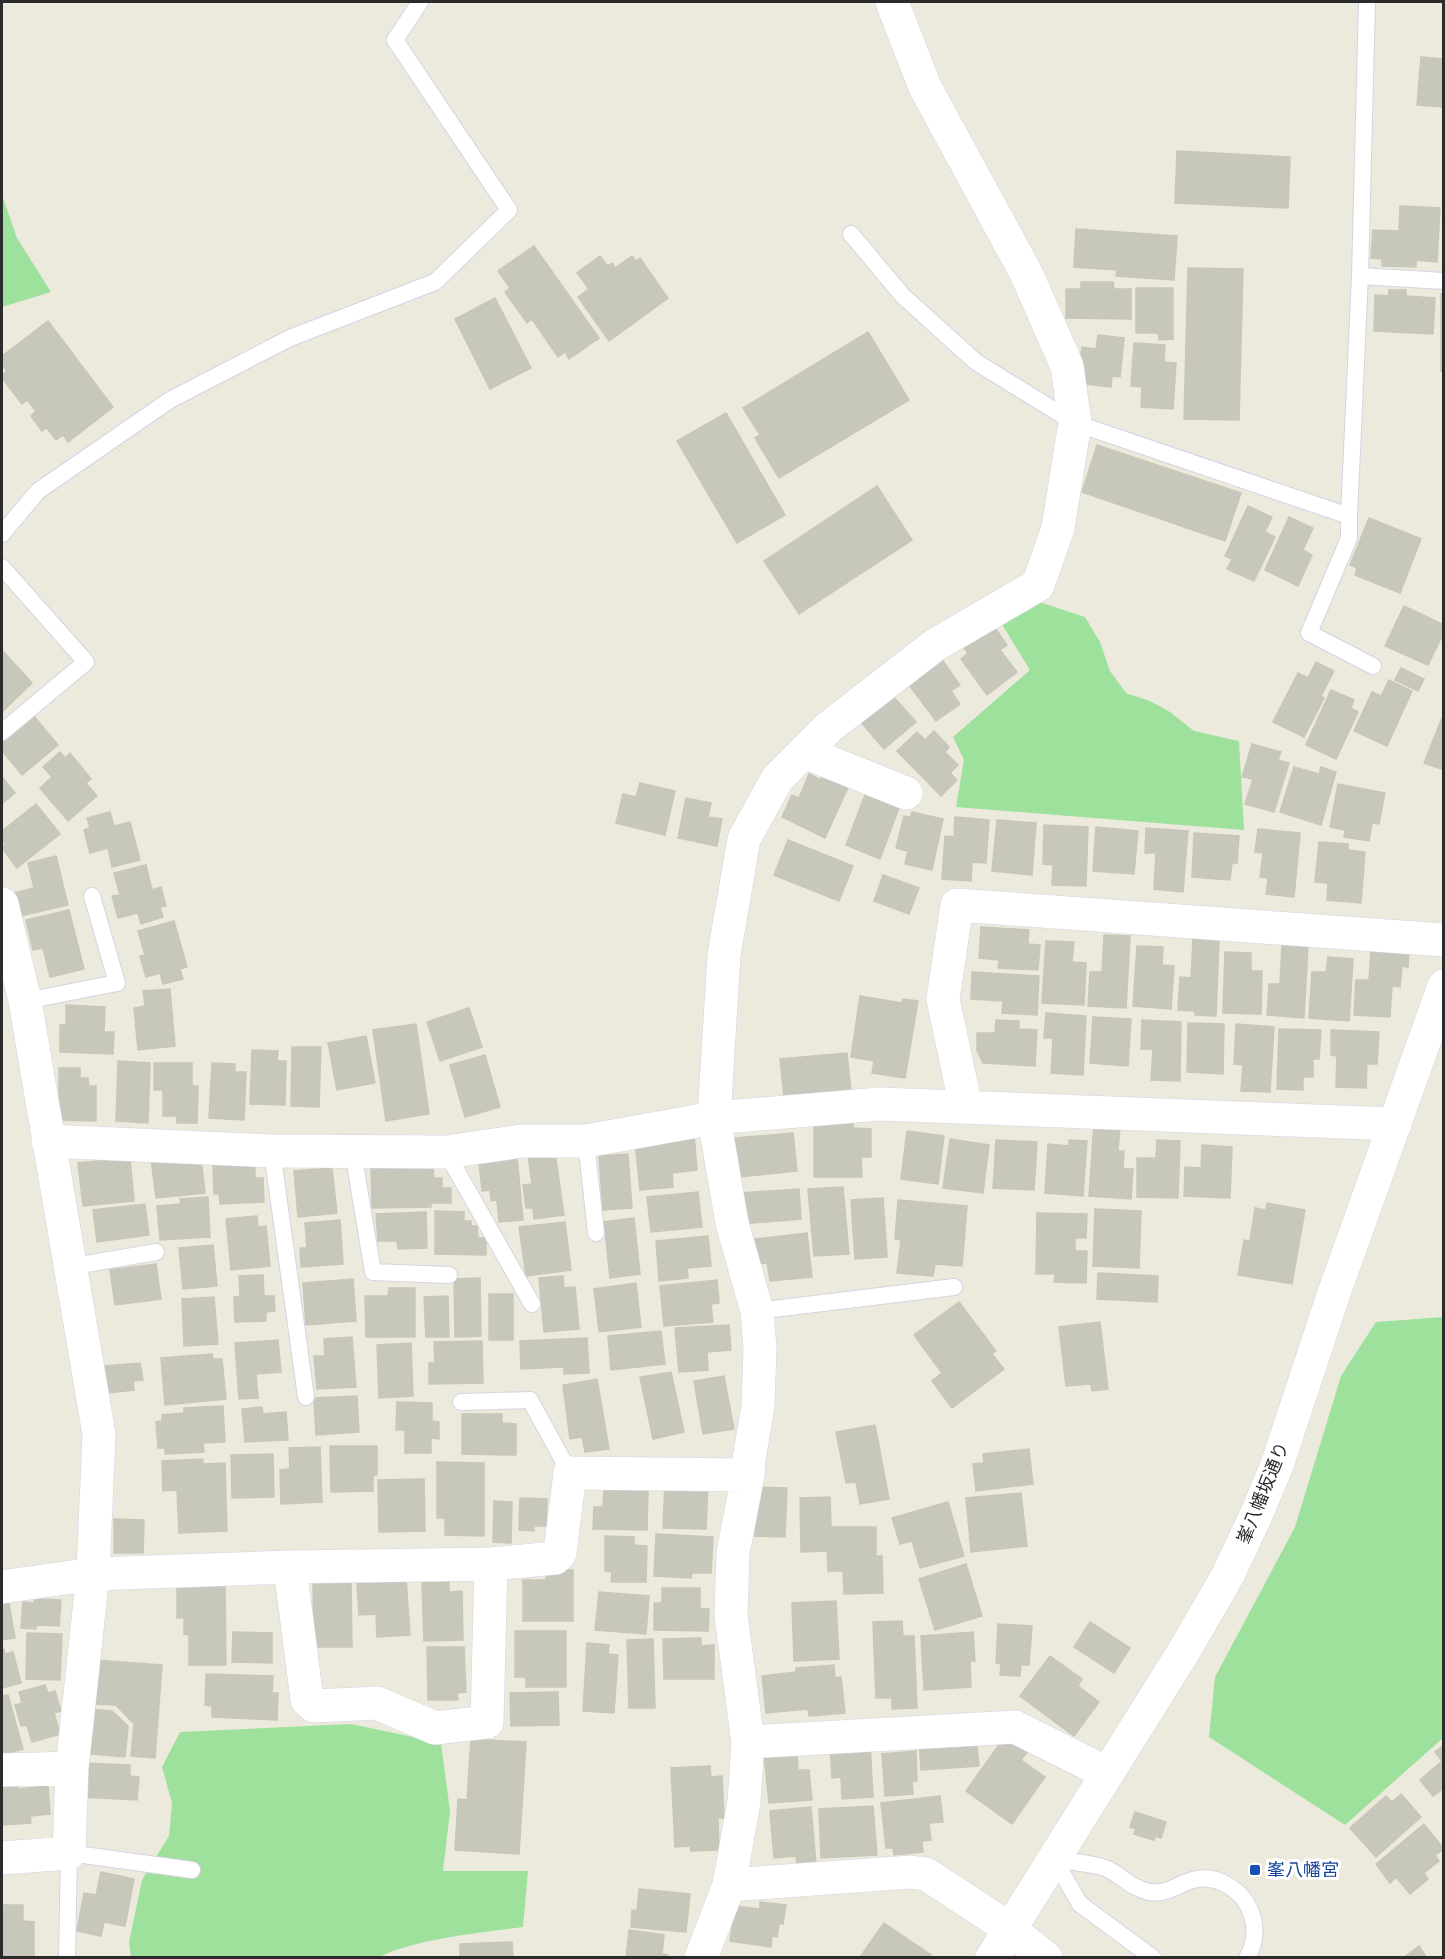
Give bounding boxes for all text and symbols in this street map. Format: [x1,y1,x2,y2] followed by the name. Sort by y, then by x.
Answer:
[1233,1439,1293,1547] street label: 峯八幡坂通り
[1267,1859,1339,1880] place label: 峯八幡宮
[1248,1863,1262,1877] marker: 峯八幡宮

